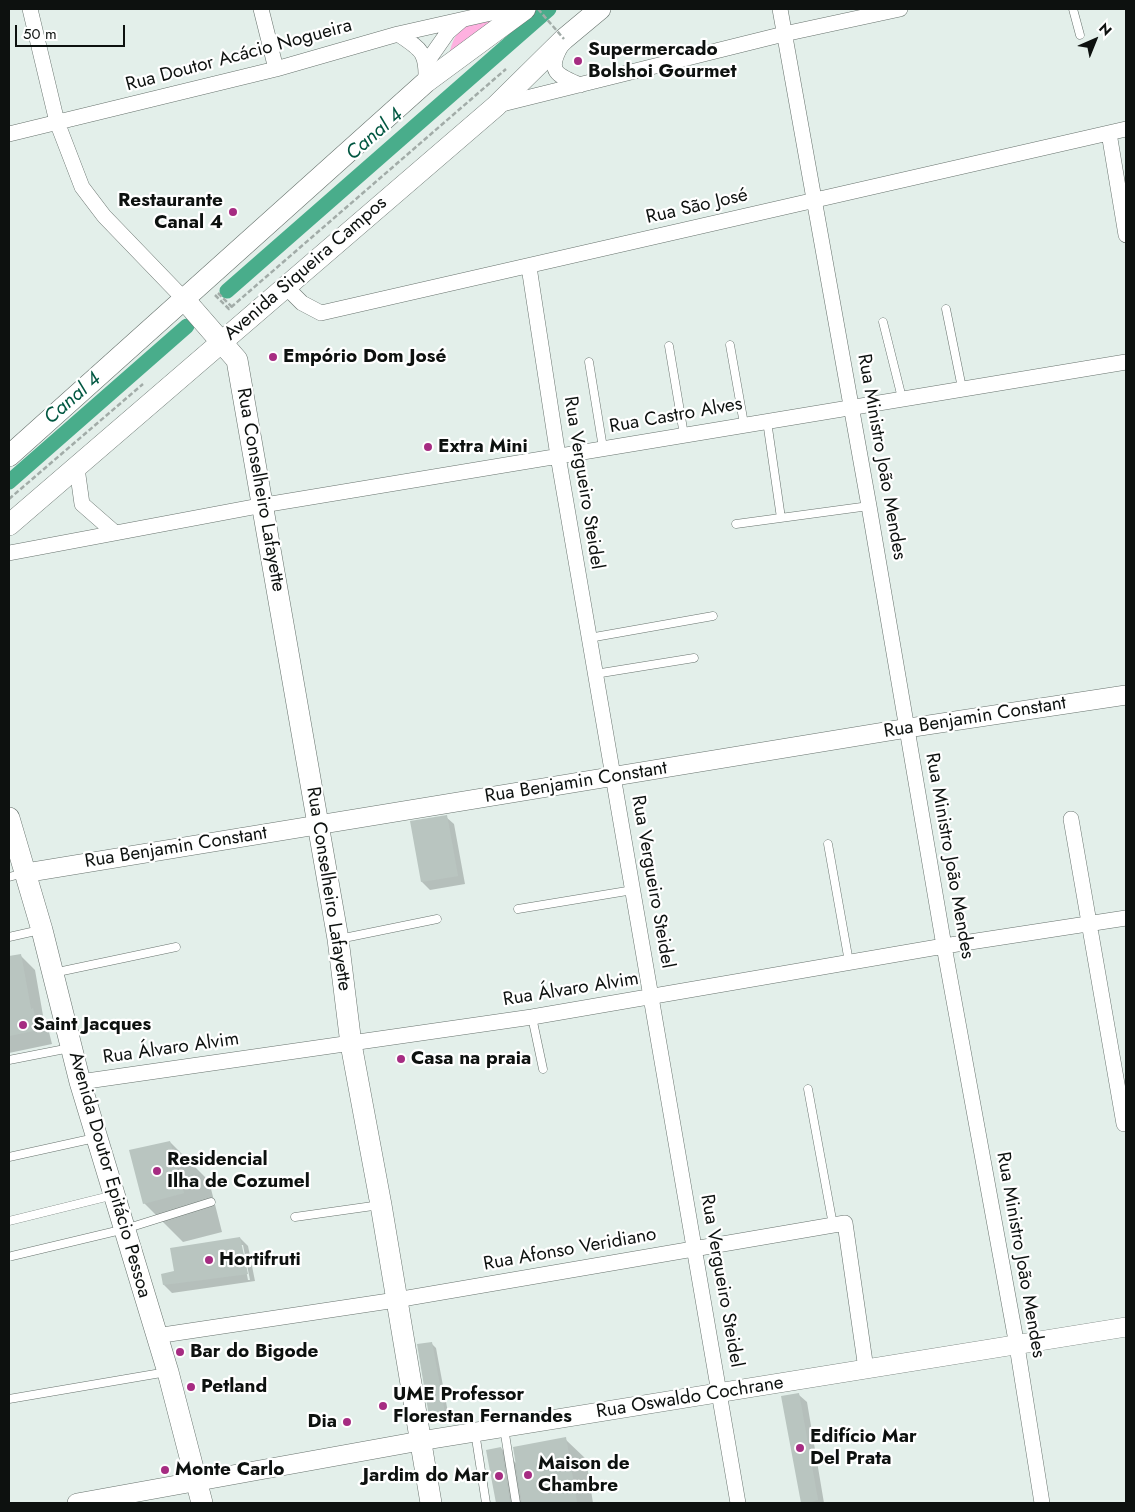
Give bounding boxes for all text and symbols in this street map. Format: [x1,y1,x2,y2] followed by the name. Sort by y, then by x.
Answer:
[18,15,128,47] scale bar
[123,15,355,97] street label: Rua Doutor Acácio Nogueira
[1070,15,1120,65] north arrow
[1094,18,1116,40] text: N
[23,23,57,45] text: 50 m
[588,39,737,83] place label: Supermercado Bolshoi Gourmet
[572,55,584,67] marker: Supermercado Bolshoi Gourmet
[342,104,408,166] water label: Canal 4
[644,184,750,230] street label: Rua São José
[118,190,223,234] place label: Restaurante Canal 4
[220,192,392,346] street label: Avenida Siqueira Campos
[227,206,239,218] marker: Restaurante Canal 4
[283,346,446,368] place label: Empório Dom José
[267,351,279,363] marker: Empório Dom José
[852,352,910,562] street label: Rua Ministro João Mendes
[40,368,106,430] water label: Canal 4
[231,386,289,594] street label: Rua Conselheiro Lafayette
[608,393,744,439] street label: Rua Castro Alves
[558,395,608,571] street label: Rua Vergueiro Steidel
[438,436,528,458] place label: Extra Mini
[422,441,434,453] marker: Extra Mini
[882,692,1068,744] street label: Rua Benjamin Constant
[920,751,978,961] street label: Rua Ministro João Mendes
[483,757,669,809] street label: Rua Benjamin Constant
[301,785,355,993] street label: Rua Conselheiro Lafayette
[626,794,678,970] street label: Rua Vergueiro Steidel
[83,822,269,874] street label: Rua Benjamin Constant
[501,968,641,1012] street label: Rua Álvaro Alvim
[33,1014,151,1036] place label: Saint Jacques
[17,1019,29,1031] marker: Saint Jacques
[101,1028,241,1070] street label: Rua Álvaro Alvim
[411,1048,531,1070] place label: Casa na praia
[63,1049,155,1301] street label: Avenida Doutor Epitácio Pessoa
[395,1053,407,1065] marker: Casa na praia
[167,1149,310,1193] place label: Residencial Ilha de Cozumel
[991,1150,1049,1360] street label: Rua Ministro João Mendes
[151,1165,163,1177] marker: Residencial Ilha de Cozumel
[695,1193,747,1369] street label: Rua Vergueiro Steidel
[482,1224,658,1276] street label: Rua Afonso Veridiano
[219,1249,301,1271] place label: Hortifruti
[203,1254,215,1266] marker: Hortifruti
[190,1341,318,1363] place label: Bar do Bigode
[174,1346,186,1358] marker: Bar do Bigode
[595,1372,785,1424] street label: Rua Oswaldo Cochrane
[201,1376,267,1398] place label: Petland
[185,1381,197,1393] marker: Petland
[393,1384,572,1428] place label: UME Professor Florestan Fernandes
[377,1400,389,1412] marker: UME Professor Florestan Fernandes
[308,1411,337,1433] place label: Dia
[341,1416,353,1428] marker: Dia
[810,1426,917,1470] place label: Edifício Mar Del Prata
[794,1442,806,1454] marker: Edifício Mar Del Prata
[538,1453,630,1497] place label: Maison de Chambre
[175,1459,284,1481] place label: Monte Carlo
[159,1464,171,1476] marker: Monte Carlo
[363,1465,489,1487] place label: Jardim do Mar
[522,1469,534,1481] marker: Maison de Chambre
[493,1470,505,1482] marker: Jardim do Mar

